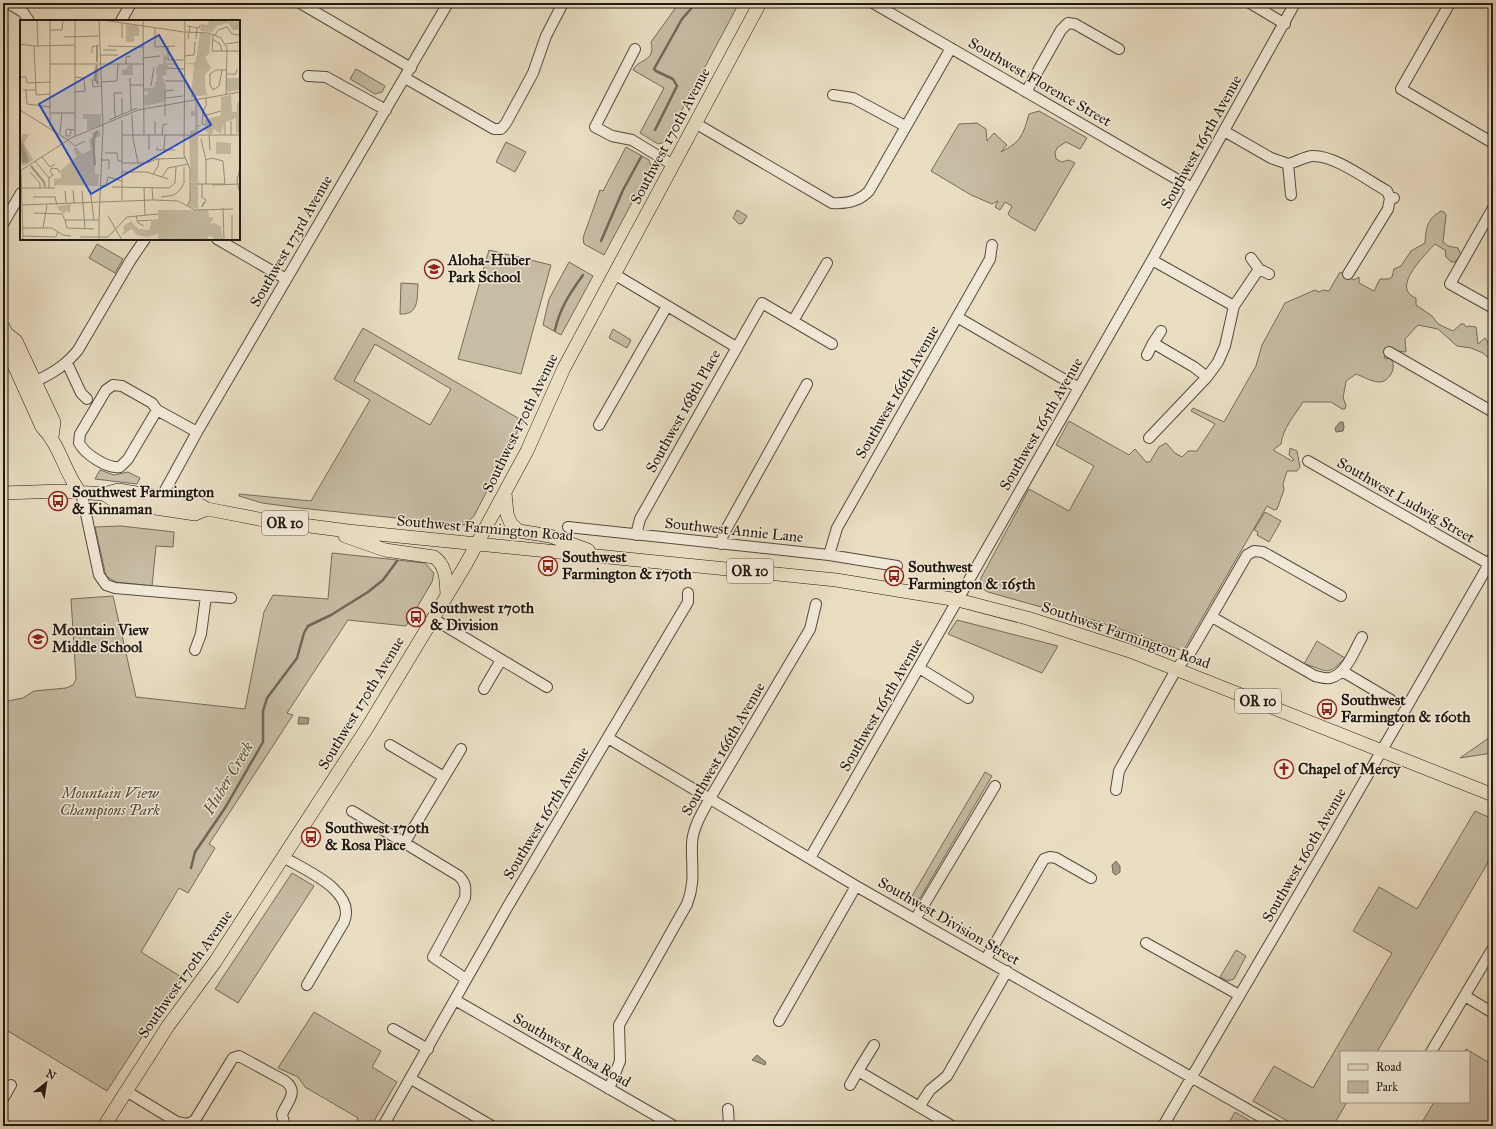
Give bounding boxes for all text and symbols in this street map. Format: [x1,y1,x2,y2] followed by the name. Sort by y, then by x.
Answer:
[20,20,240,240] inset map
[965,34,1115,131] street label: Southwest Florence Street
[626,65,714,207] street label: Southwest 170th Avenue
[1157,72,1245,212] street label: Southwest 165th Avenue
[246,172,336,310] street label: Southwest 173rd Avenue
[447,251,531,286] place label: Aloha-Huber Park School
[423,258,445,280] school or university icon: Aloha-Huber Park School
[851,322,943,462] street label: Southwest 166th Avenue
[642,346,724,476] street label: Southwest 168th Place
[479,351,561,495] street label: Southwest 170th Avenue
[996,354,1086,494] street label: Southwest 165th Avenue
[1334,453,1479,547] street label: Southwest Ludwig Street
[72,483,215,518] place label: Southwest Farmington & Kinnaman
[47,490,69,512] bus stop icon: Southwest Farmington & Kinnaman
[262,511,308,535] road number: OR 10
[396,511,575,545] street label: Southwest Farmington Road
[664,514,804,546] street label: Southwest Annie Lane
[562,548,692,584] place label: Southwest Farmington & 170th
[537,555,559,577] bus stop icon: Southwest Farmington & 170th
[908,558,1036,594] place label: Southwest Farmington & 165th
[727,559,773,583] road number: OR 10
[883,565,905,587] bus stop icon: Southwest Farmington & 165th
[1039,598,1213,673] street label: Southwest Farmington Road
[430,599,535,634] place label: Southwest 170th & Division
[405,606,427,628] bus stop icon: Southwest 170th & Division
[52,621,150,656] place label: Mountain View Middle School
[27,628,49,650] school or university icon: Mountain View Middle School
[314,633,408,773] street label: Southwest 170th Avenue
[836,635,926,775] street label: Southwest 165th Avenue
[677,679,769,819] street label: Southwest 166th Avenue
[1235,689,1281,713] road number: OR 10
[1341,691,1471,727] place label: Southwest Farmington & 160th
[1316,698,1338,720] bus stop icon: Southwest Farmington & 160th
[198,738,257,819] water label: Huber Creek
[499,744,593,882] street label: Southwest 167th Avenue
[1273,758,1295,780] church icon: Chapel of Mercy
[1298,760,1401,779] place label: Chapel of Mercy
[59,784,160,820] park label: Mountain View Champions Park
[1258,785,1350,925] street label: Southwest 160th Avenue
[325,819,430,854] place label: Southwest 170th & Rosa Place
[300,826,322,848] bus stop icon: Southwest 170th & Rosa Place
[875,873,1024,969] street label: Southwest Division Street
[134,906,236,1042] street label: Southwest 170th Avenue
[510,1009,634,1091] street label: Southwest Rosa Road
[1340,1051,1470,1103] legend
[1376,1060,1402,1074] text: Road
[26,1063,66,1103] north arrow
[43,1067,59,1083] text: N
[1376,1080,1398,1094] text: Park

